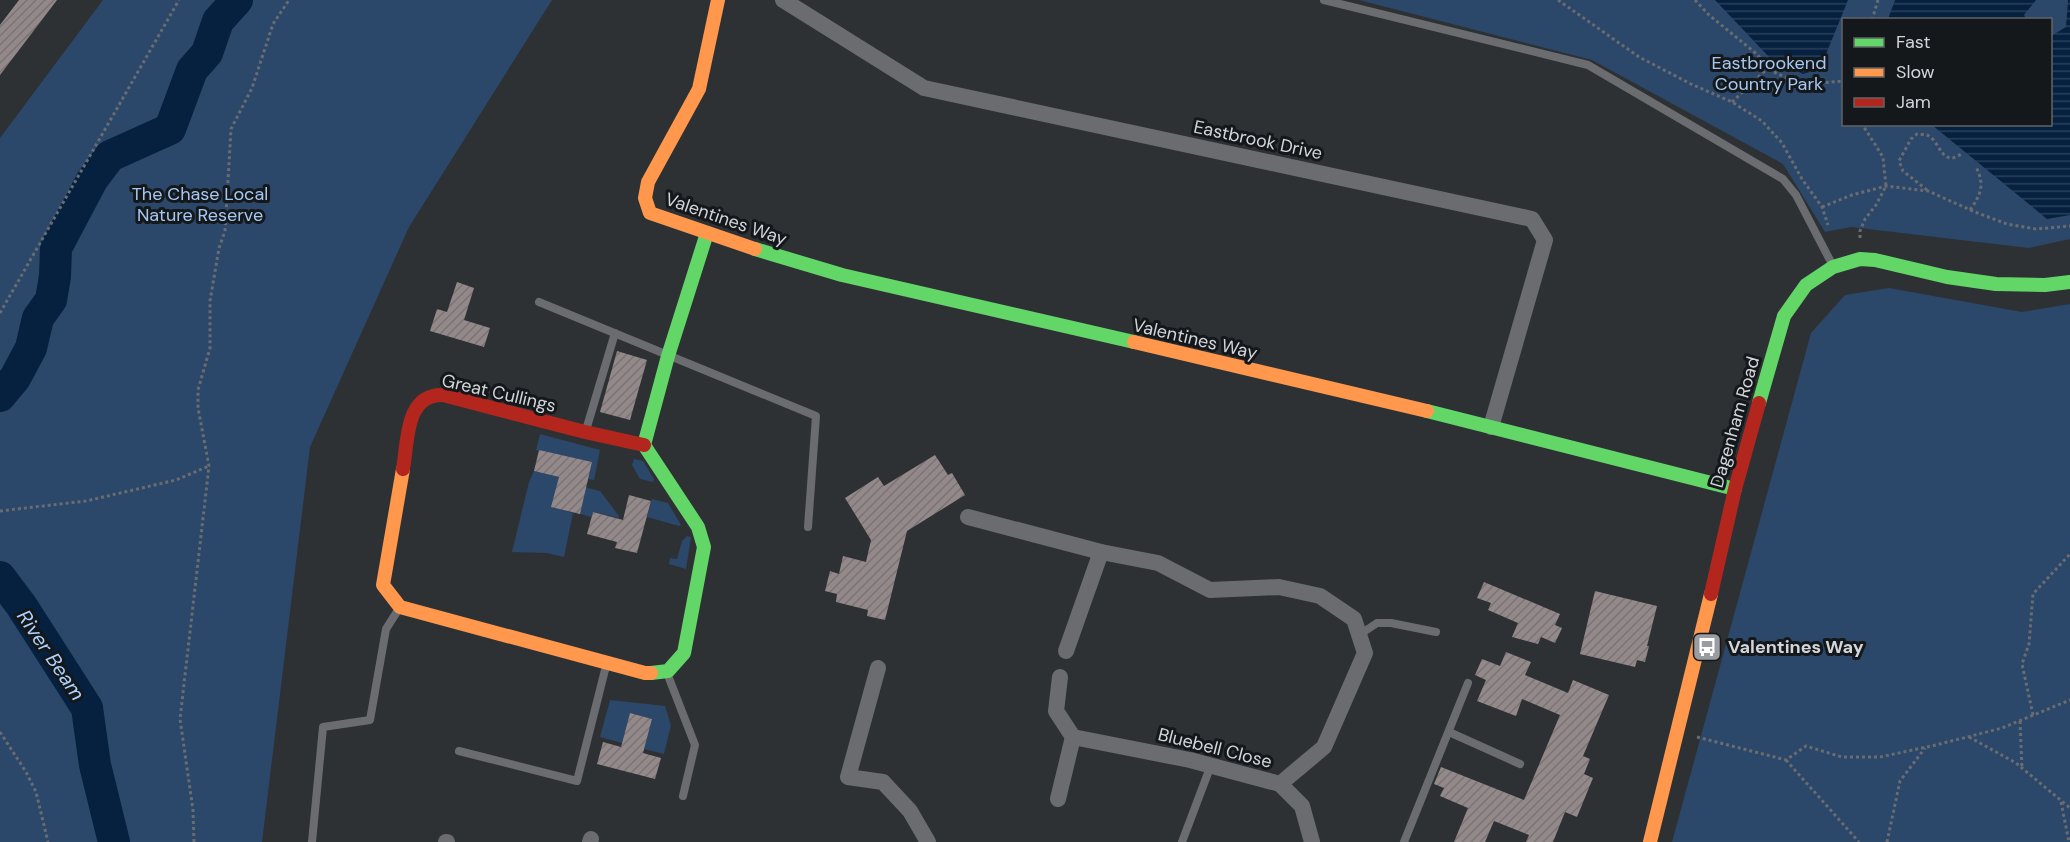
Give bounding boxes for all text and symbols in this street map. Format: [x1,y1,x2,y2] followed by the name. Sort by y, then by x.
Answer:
[1842,18,2052,126] legend
[1896,30,1931,54] text: Fast
[1712,51,1826,96] park label: Eastbrookend Country Park
[1896,60,1935,84] text: Slow
[1896,90,1931,114] text: Jam
[1191,115,1325,165] street label: Eastbrook Drive
[132,182,268,227] park label: The Chase Local Nature Reserve
[662,187,790,251] street label: Valentines Way
[1130,313,1260,365] street label: Valentines Way
[1705,354,1765,490] street label: Dagenham Road
[440,368,558,418] street label: Great Cullings
[11,605,91,705] water label: River Beam
[1691,631,1723,663] bus stop icon: Valentines Way
[1728,635,1864,659] place label: Valentines Way
[1156,722,1274,774] street label: Bluebell Close

